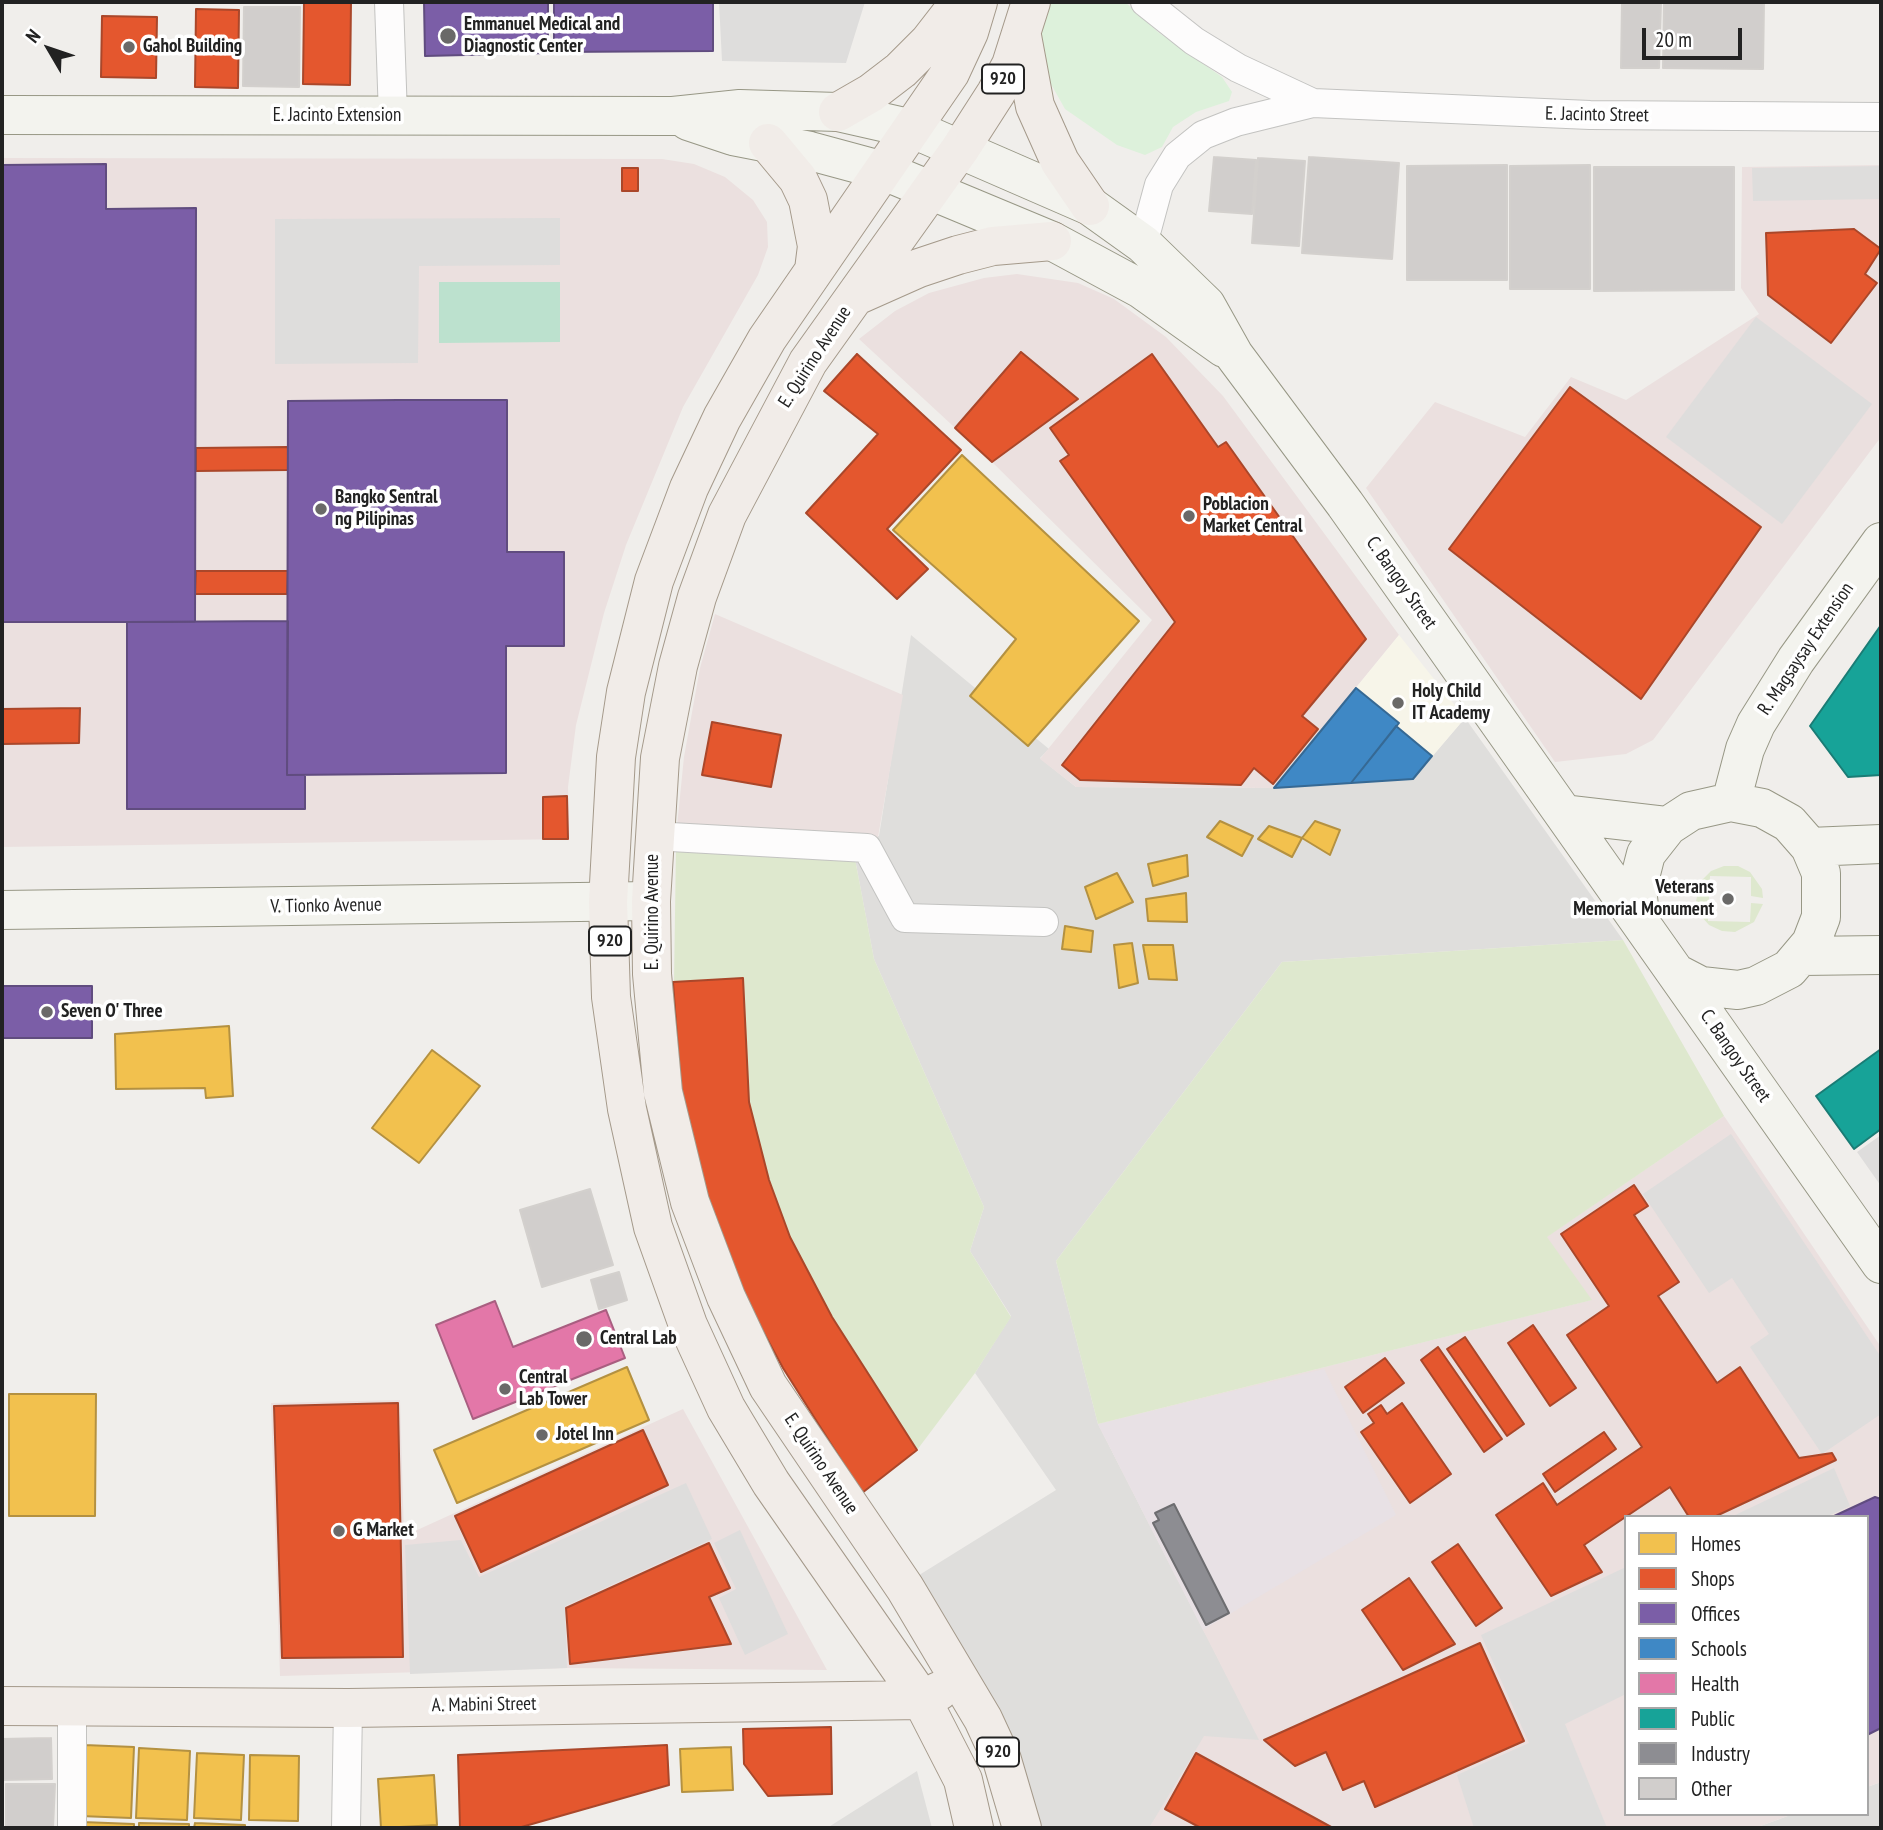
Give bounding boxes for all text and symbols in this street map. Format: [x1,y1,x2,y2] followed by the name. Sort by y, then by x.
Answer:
[14,14,84,84] north arrow
[464,14,620,58] place label: Emmanuel Medical and Diagnostic Center
[1645,14,1745,58] scale bar
[20,24,45,47] text: N
[438,26,458,46] marker: Emmanuel Medical and Diagnostic Center
[1655,26,1692,53] text: 20 m
[143,36,242,58] place label: Gahol Building
[121,39,137,55] marker: Gahol Building
[982,64,1024,94] road number: 920
[1545,103,1649,127] street label: E. Jacinto Street
[273,105,401,127] street label: E. Jacinto Extension
[774,302,856,412] street label: E. Quirino Avenue
[335,487,438,531] place label: Bangko Sentral ng Pilipinas
[1203,494,1303,538] place label: Poblacion Market Central
[313,501,329,517] marker: Bangko Sentral ng Pilipinas
[1181,508,1197,524] marker: Poblacion Market Central
[1361,532,1441,634] street label: C. Bangoy Street
[1753,578,1859,720] street label: R. Magsaysay Extension
[1412,681,1490,725] place label: Holy Child IT Academy
[1390,695,1406,711] marker: Holy Child IT Academy
[642,854,664,970] street label: E. Quirino Avenue
[1573,877,1714,921] place label: Veterans Memorial Monument
[1720,891,1736,907] marker: Veterans Memorial Monument
[270,894,382,918] street label: V. Tionko Avenue
[589,926,631,956] road number: 920
[61,1001,163,1023] place label: Seven O' Three
[39,1004,55,1020] marker: Seven O' Three
[1695,1005,1775,1107] street label: C. Bangoy Street
[600,1328,677,1350] place label: Central Lab
[574,1329,594,1349] marker: Central Lab
[519,1367,587,1411] place label: Central Lab Tower
[497,1381,513,1397] marker: Central Lab Tower
[779,1409,863,1519] street label: E. Quirino Avenue
[556,1424,614,1446] place label: Jotel Inn
[534,1427,550,1443] marker: Jotel Inn
[1624,1515,1869,1816] legend
[353,1520,414,1542] place label: G Market
[331,1523,347,1539] marker: G Market
[1691,1530,1741,1557] text: Homes
[1691,1565,1735,1592] text: Shops
[1691,1600,1740,1627] text: Offices
[1691,1635,1747,1662] text: Schools
[1691,1670,1739,1697] text: Health
[431,1693,537,1717] street label: A. Mabini Street
[1691,1705,1735,1732] text: Public
[977,1737,1019,1766] road number: 920
[1691,1740,1750,1767] text: Industry
[1691,1775,1732,1802] text: Other

